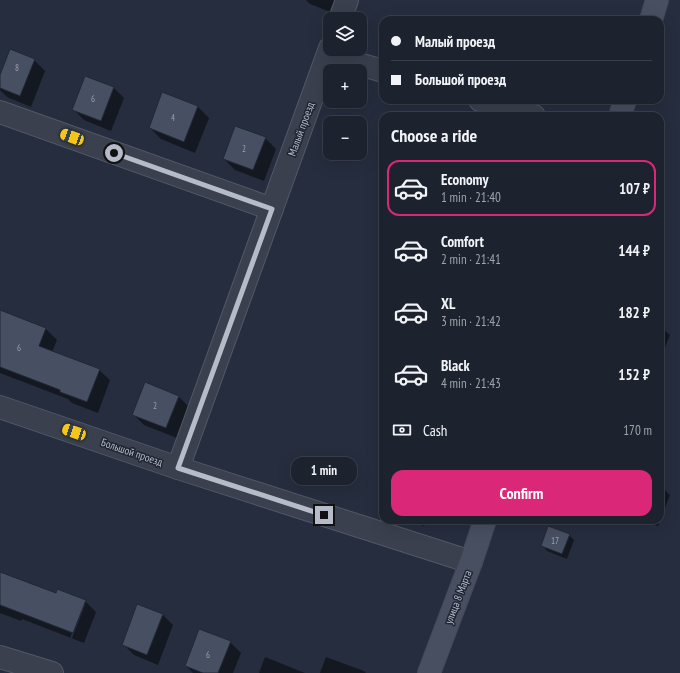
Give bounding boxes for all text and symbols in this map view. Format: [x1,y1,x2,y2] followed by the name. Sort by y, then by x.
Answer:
[323,12,367,160] map controls
[323,12,367,56] button: layers
[415,32,495,51] text: Малый проезд
[15,62,19,73] house number: 8
[323,64,367,108] button: +
[415,70,506,89] text: Большой проезд
[91,93,95,104] house number: 6
[285,100,317,158] street label: Малый проезд
[171,112,175,123] house number: 4
[323,116,367,160] button: −
[391,124,477,147] text: Choose a ride
[59,127,85,147] car
[242,143,246,154] house number: 2
[105,144,123,162] route start
[393,170,429,206] icon: car
[441,170,489,189] text: Economy
[619,179,650,198] text: 107 ₽
[441,189,501,206] text: 1 min · 21:40
[393,232,429,268] icon: car
[441,232,484,251] text: Comfort
[618,241,650,260] text: 144 ₽
[441,251,501,268] text: 2 min · 21:41
[393,294,429,330] icon: car
[441,294,455,313] text: XL
[618,303,650,322] text: 182 ₽
[441,313,501,330] text: 3 min · 21:42
[17,342,21,353] house number: 6
[393,356,429,392] icon: car
[441,356,470,375] text: Black
[618,365,650,384] text: 152 ₽
[441,375,501,392] text: 4 min · 21:43
[153,400,157,411] house number: 2
[391,419,413,441] icon: cash
[423,421,447,440] text: Cash
[61,422,87,442] car
[623,422,652,439] text: 170 m
[99,435,165,469] street label: Большой проезд
[291,457,357,485] callout: 1 min
[311,462,337,479] text: 1 min
[391,470,652,516] button: Confirm
[315,506,333,524] route end
[551,535,559,546] house number: 17
[441,568,475,626] street label: улица 8 Марта
[206,649,210,660] house number: 6

